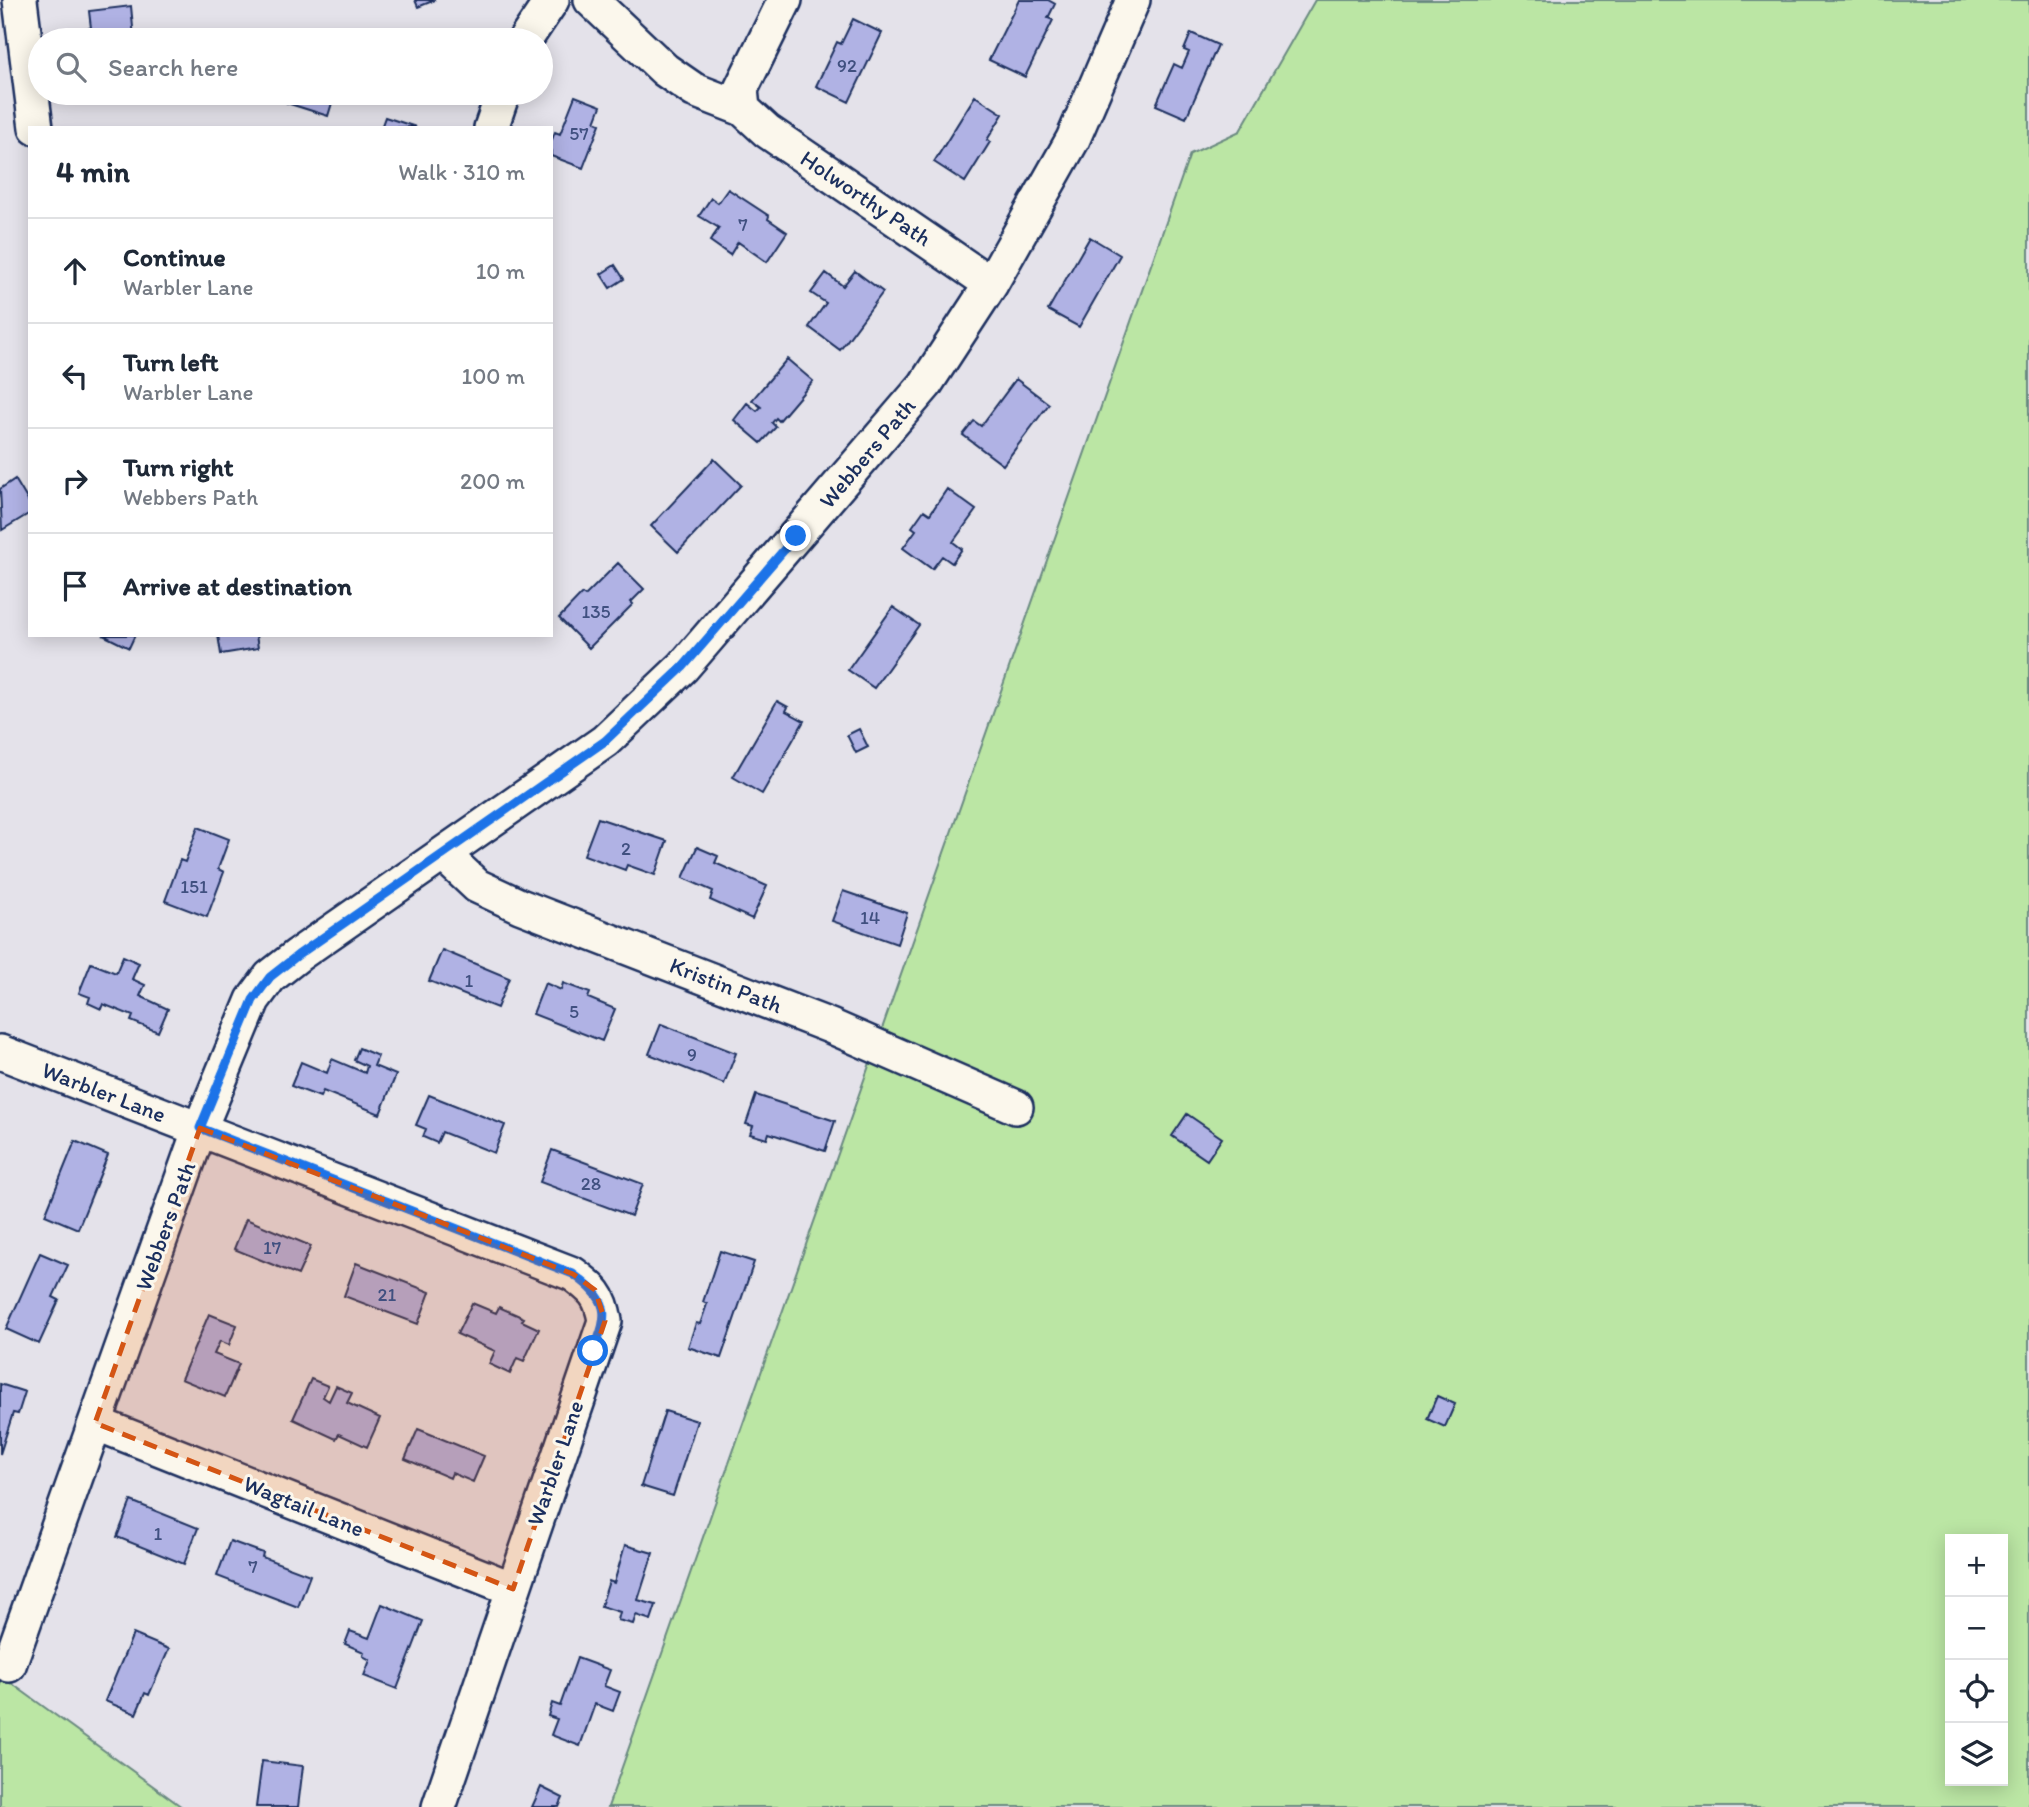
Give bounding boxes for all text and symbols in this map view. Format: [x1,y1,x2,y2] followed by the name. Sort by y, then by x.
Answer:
[28,28,553,105] search box
[52,48,90,86] icon: search
[108,51,238,83] text: Search here
[837,54,857,77] house number: 92
[569,122,589,145] house number: 57
[795,144,937,252] street label: Holworthy Path
[56,153,130,190] text: 4 min
[398,158,525,186] text: Walk · 310 m
[738,213,748,236] house number: 7
[123,241,226,273] text: Continue
[56,252,94,290] icon: ahead
[476,257,525,285] text: 10 m
[123,273,253,301] text: Warbler Lane
[123,346,219,378] text: Turn left
[56,357,94,395] icon: left
[461,362,525,390] text: 100 m
[123,378,253,406] text: Warbler Lane
[813,392,921,514] street label: Webbers Path
[123,451,234,483] text: Turn right
[56,462,94,500] icon: right
[460,467,525,495] text: 200 m
[123,483,258,511] text: Webbers Path
[780,520,811,551] route end
[56,567,94,605] icon: arrive
[123,570,352,602] text: Arrive at destination
[581,600,611,623] house number: 135
[621,837,631,860] house number: 2
[180,875,208,898] house number: 151
[860,906,880,929] house number: 14
[666,951,786,1019] street label: Kristin Path
[465,969,474,992] house number: 1
[569,1000,579,1023] house number: 5
[687,1043,697,1066] house number: 9
[38,1056,170,1128] street label: Warbler Lane
[129,1158,201,1294] street label: Webbers Path
[581,1172,601,1195] house number: 28
[263,1236,281,1259] house number: 17
[378,1283,397,1306] house number: 21
[577,1335,608,1366] route start
[521,1397,589,1529] street label: Warbler Lane
[240,1469,368,1543] street label: Wagtail Lane
[154,1522,163,1545] house number: 1
[1945,1534,2008,1786] map controls
[1945,1534,2008,1597] button: +
[248,1555,258,1578] house number: 7
[1945,1597,2008,1660] button: −
[1945,1660,2008,1723] button: locate
[1945,1723,2008,1786] button: layers

